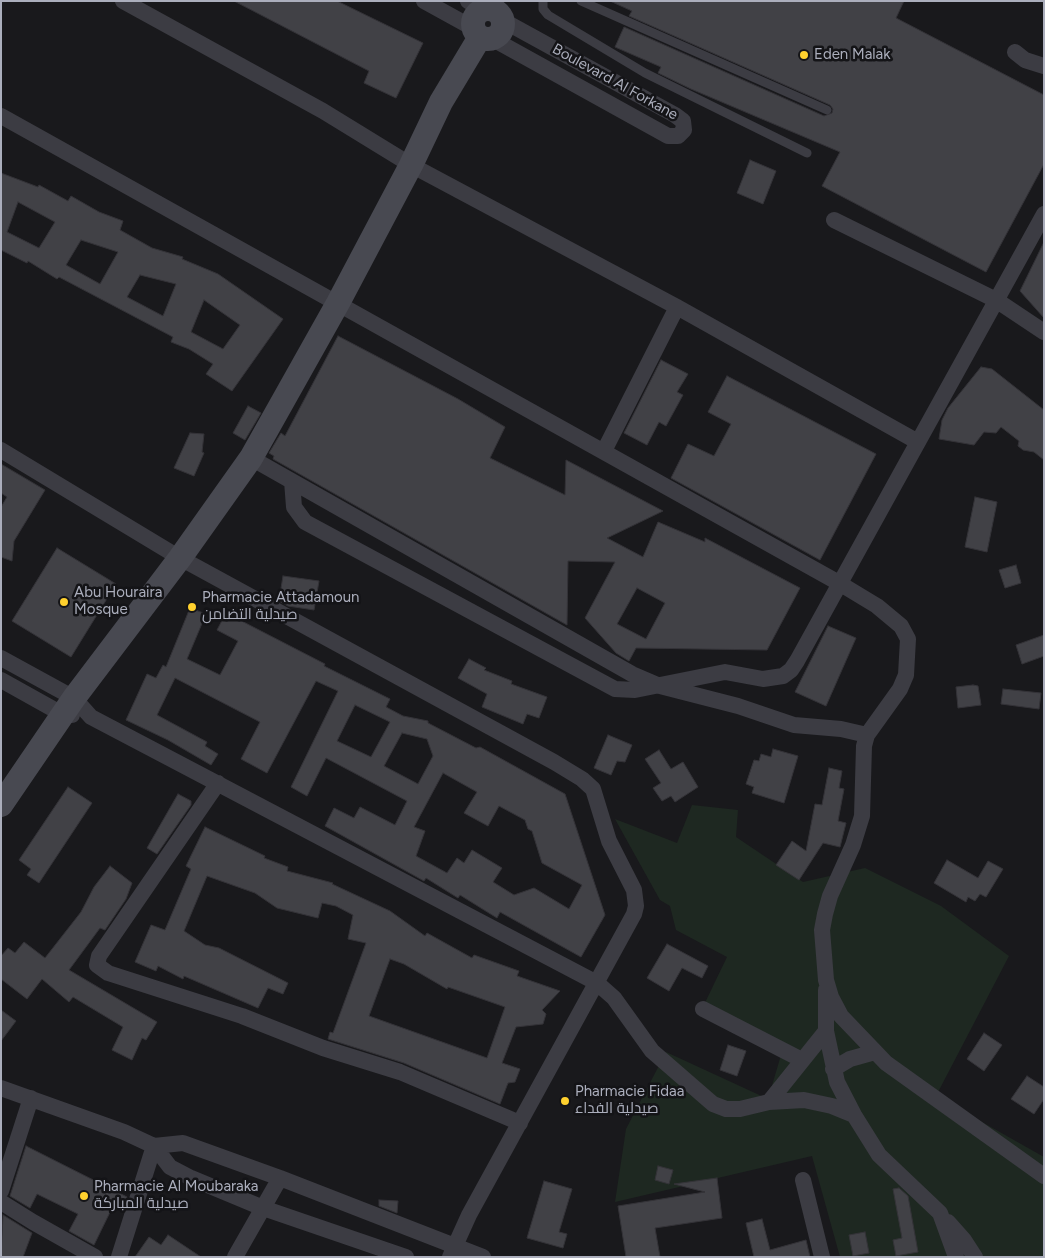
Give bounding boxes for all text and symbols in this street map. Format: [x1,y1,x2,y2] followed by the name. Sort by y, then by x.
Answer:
[549,40,681,124] street label: Boulevard Al Forkane
[814,46,890,64] place label: Eden Malak
[798,49,810,61] marker: Eden Malak
[74,584,162,619] place label: Abu Houraira Mosque
[202,589,359,624] place label: Pharmacie Attadamoun صيدلية التضامن
[58,596,70,608] marker: Abu Houraira Mosque
[186,601,198,613] marker: Pharmacie Attadamoun صيدلية التضامن
[575,1083,684,1118] place label: Pharmacie Fidaa صيدلية الفداء
[559,1095,571,1107] marker: Pharmacie Fidaa صيدلية الفداء
[94,1178,259,1213] place label: Pharmacie Al Moubaraka صيدلية المباركة
[78,1190,90,1202] marker: Pharmacie Al Moubaraka صيدلية المباركة

